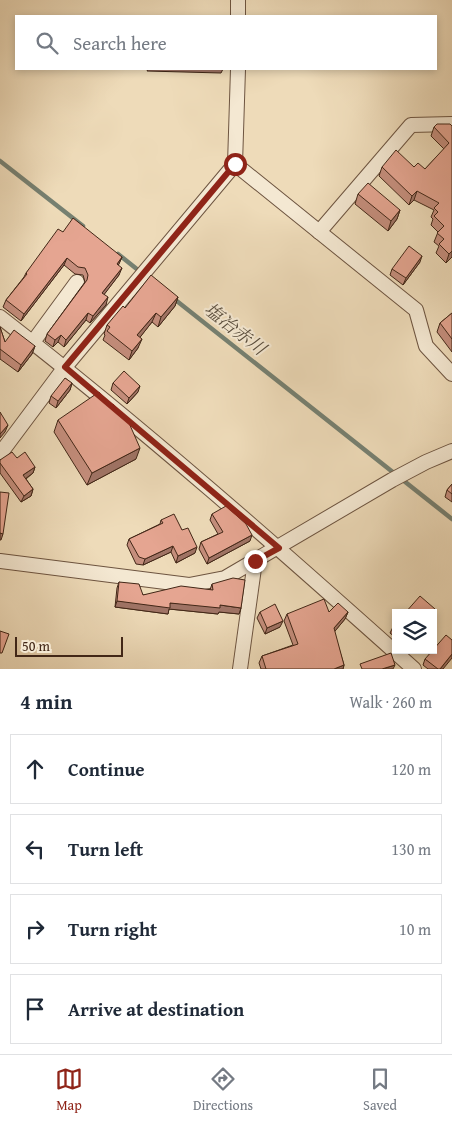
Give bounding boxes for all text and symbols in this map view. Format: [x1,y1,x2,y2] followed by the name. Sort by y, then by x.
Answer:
[15,15,437,70] search box
[33,29,61,57] icon: search
[73,29,167,57] text: Search here
[224,153,247,176] route start
[199,296,274,363] water label: 塩冶赤川
[244,550,267,573] route end
[392,609,437,654] map controls
[392,609,437,654] button: layers
[15,634,122,657] scale bar
[22,636,50,656] text: 50 m
[20,686,72,717] text: 4 min
[349,690,432,714] text: Walk · 260 m
[21,755,49,783] icon: ahead
[68,755,145,783] text: Continue
[391,757,431,781] text: 120 m
[21,835,49,863] icon: left
[68,835,143,863] text: Turn left
[391,837,431,861] text: 130 m
[21,915,49,943] icon: right
[68,915,157,943] text: Turn right
[399,917,431,941] text: 10 m
[21,995,49,1023] icon: arrive
[68,995,244,1023] text: Arrive at destination
[55,1065,83,1115] tab: Map
[193,1065,253,1115] tab: Directions
[363,1065,397,1115] tab: Saved

